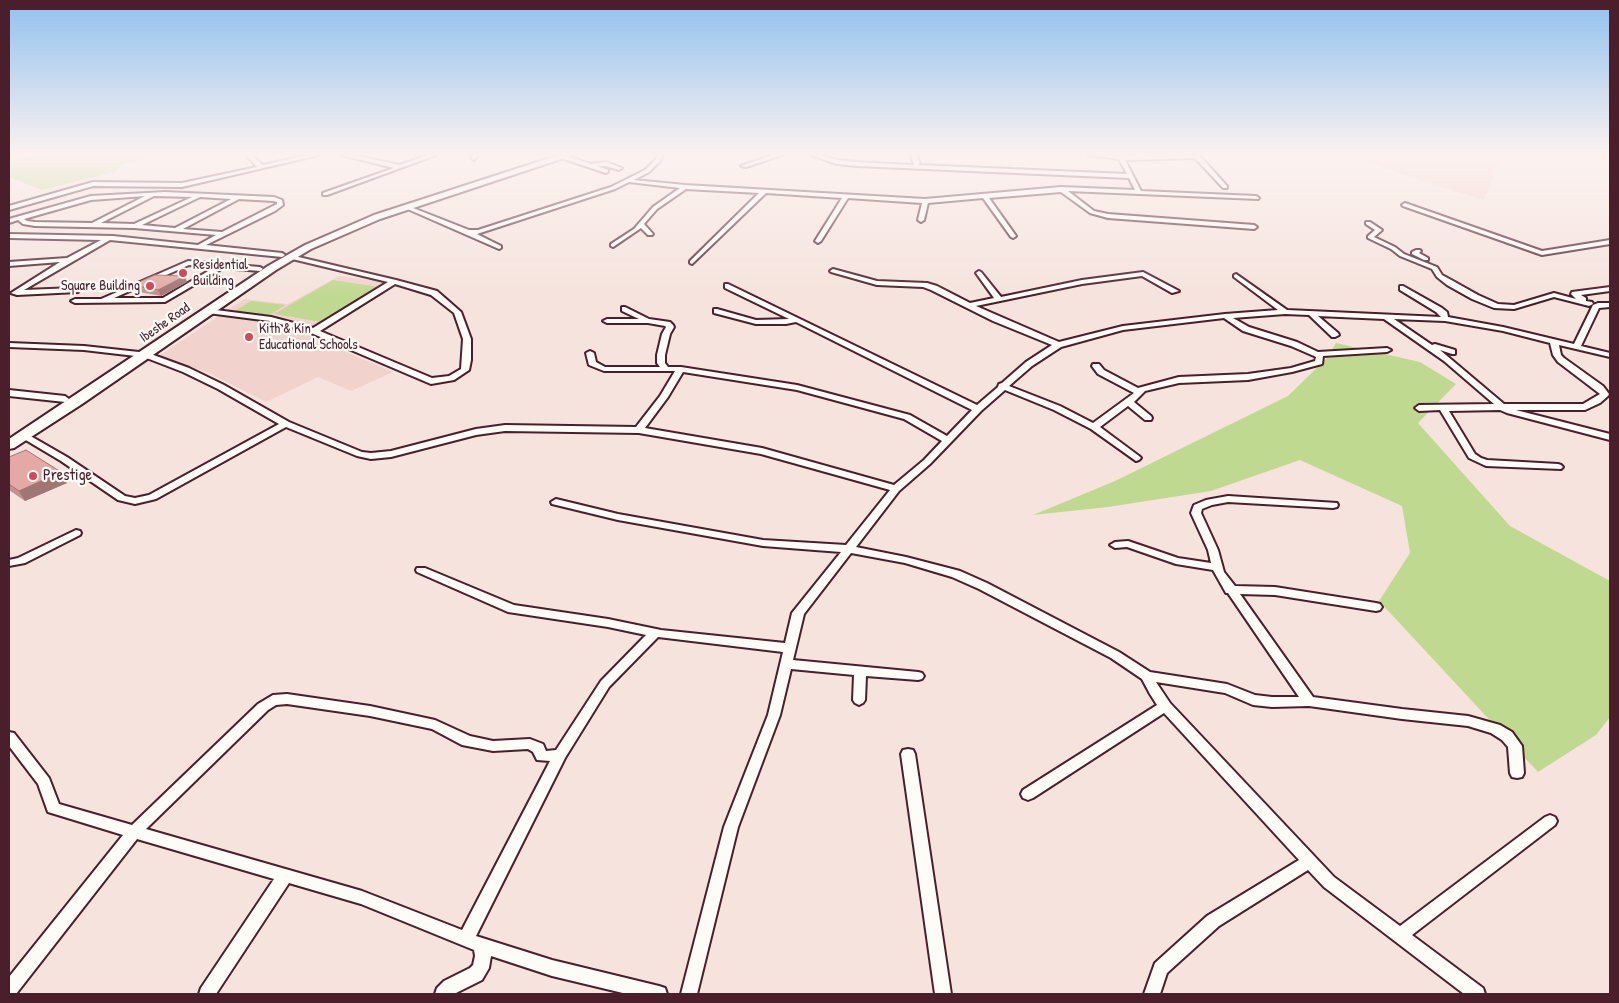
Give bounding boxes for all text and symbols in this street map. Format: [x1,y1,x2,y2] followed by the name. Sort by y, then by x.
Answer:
[193,257,248,290] place label: Residential Building
[177,267,189,279] marker: Residential Building
[61,278,140,294] place label: Square Building
[144,280,156,292] marker: Square Building
[137,300,193,346] street label: Ibeshe Road
[259,321,358,354] place label: Kith & Kin Educational Schools
[243,331,255,343] marker: Kith & Kin Educational Schools
[43,466,92,486] place label: Prestige
[27,470,39,482] marker: Prestige

